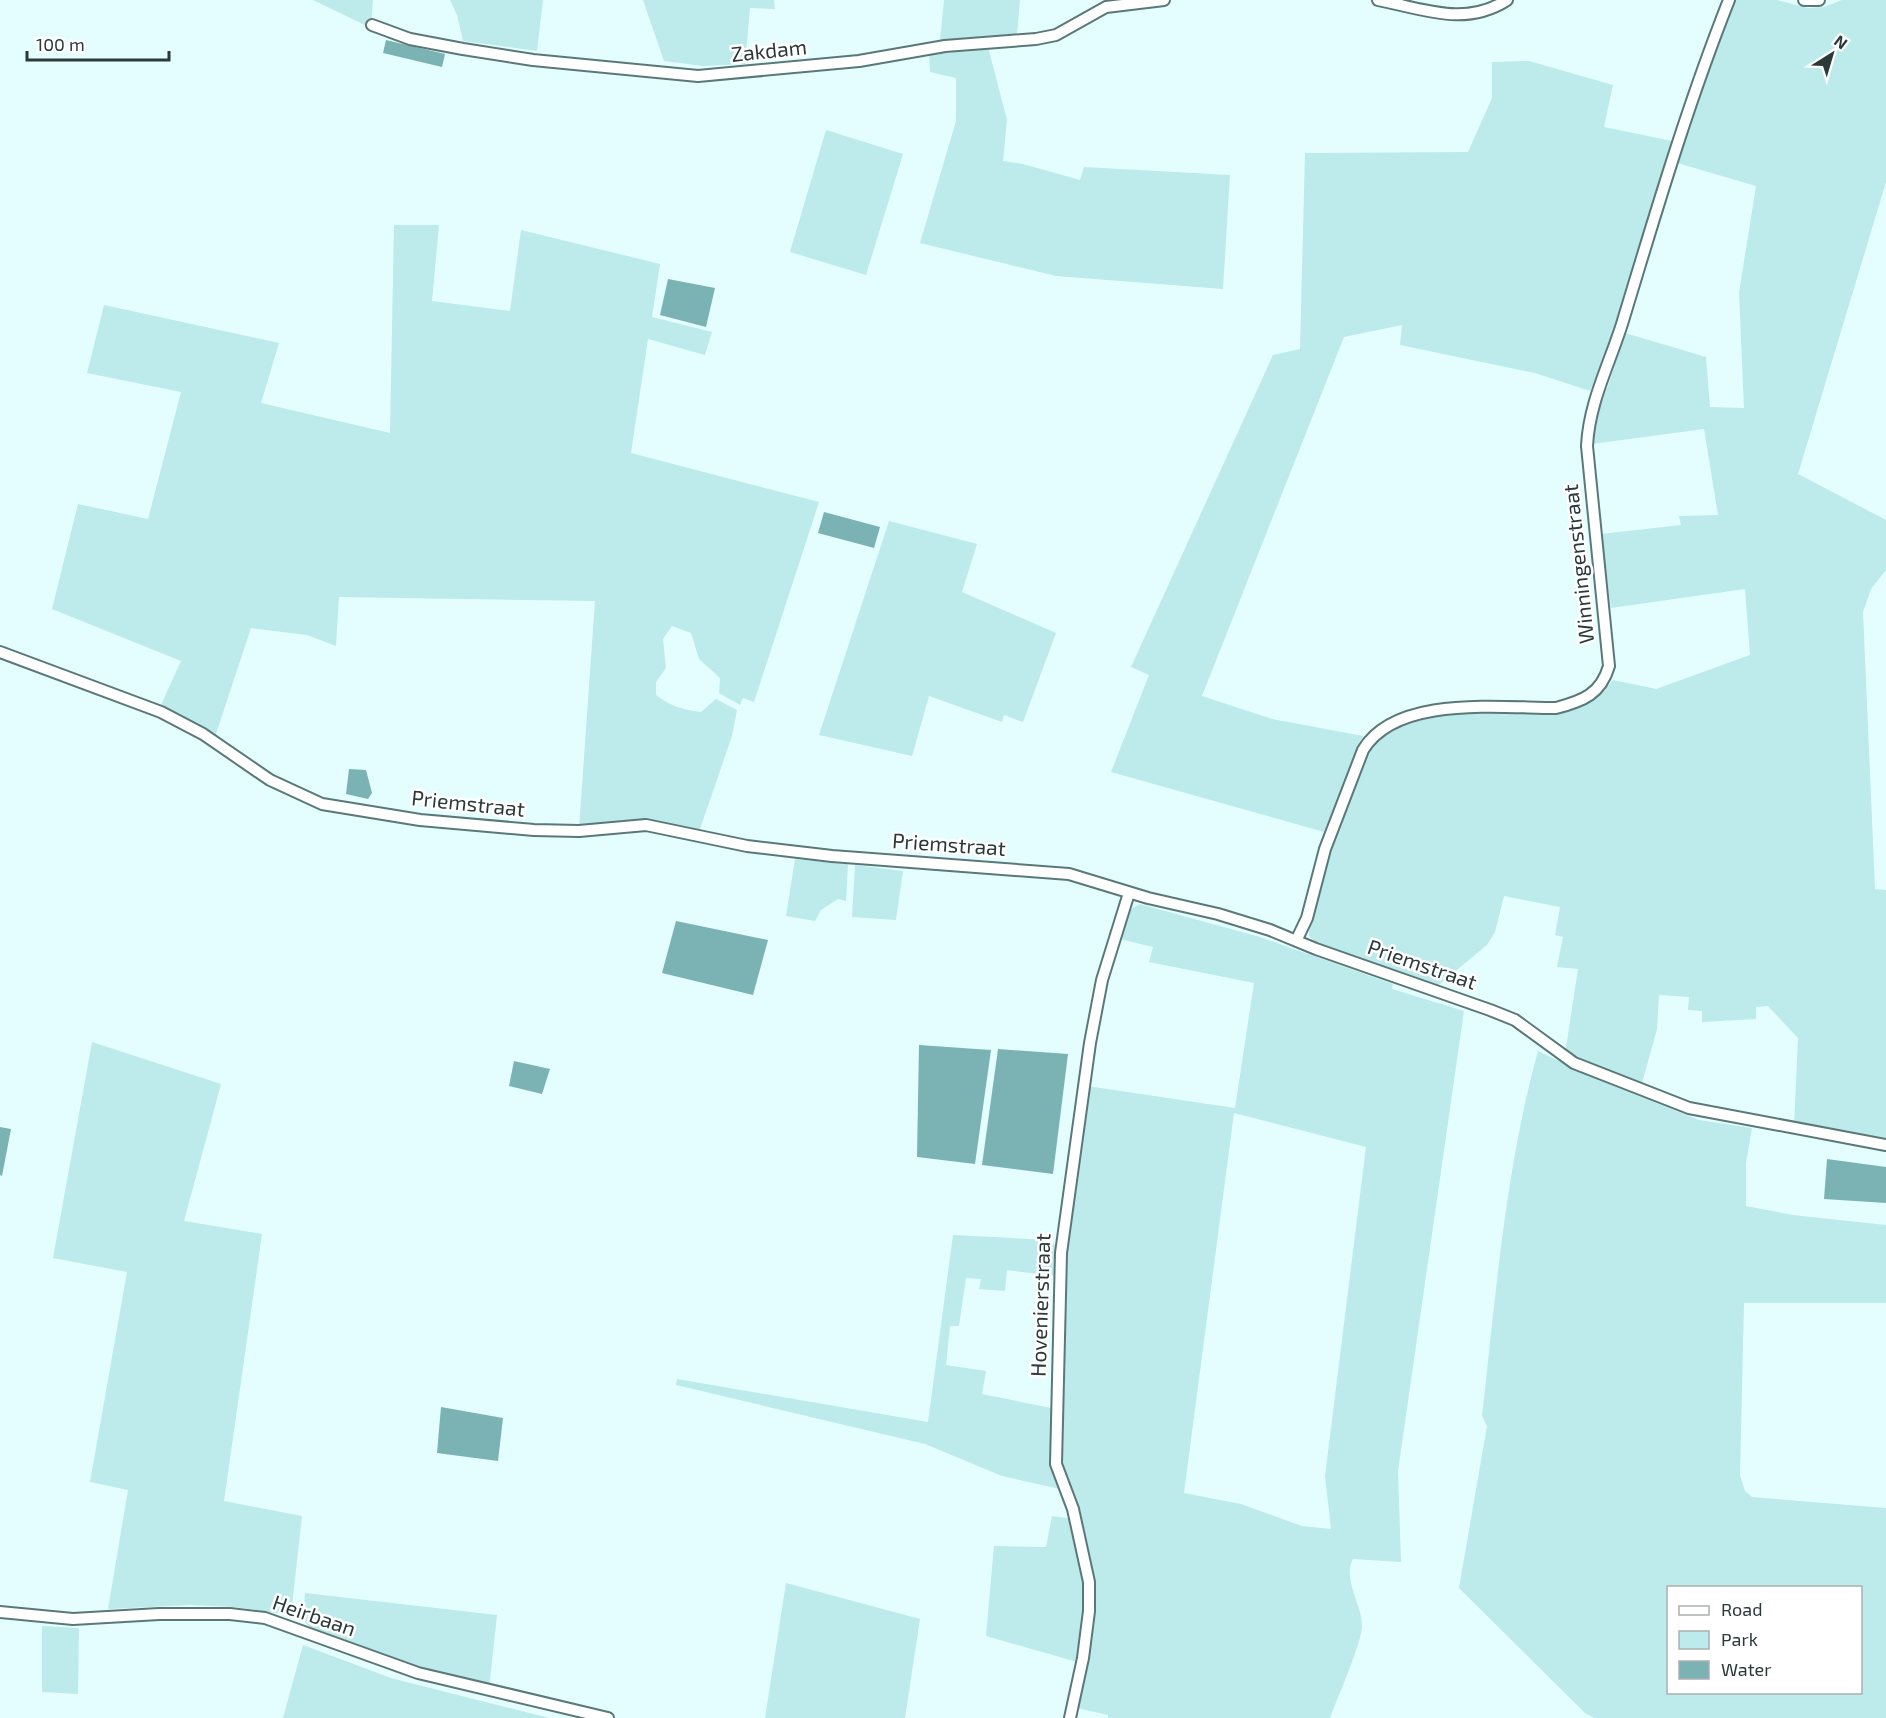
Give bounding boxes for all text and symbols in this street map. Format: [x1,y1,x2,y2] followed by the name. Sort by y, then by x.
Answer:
[27,24,170,62] scale bar
[1802,24,1862,84] north arrow
[1831,31,1852,53] text: N
[36,33,85,55] text: 100 m
[730,33,808,66] street label: Zakdam
[1557,483,1598,645] street label: Winningenstraat
[410,784,526,821] street label: Priemstraat
[891,827,1007,860] street label: Priemstraat
[1365,933,1480,994] street label: Priemstraat
[1025,1233,1054,1377] street label: Hovenierstraat
[1667,1586,1862,1694] legend
[270,1589,359,1640] street label: Heirbaan
[1721,1598,1762,1620] text: Road
[1721,1628,1758,1650] text: Park
[1721,1658,1771,1680] text: Water

